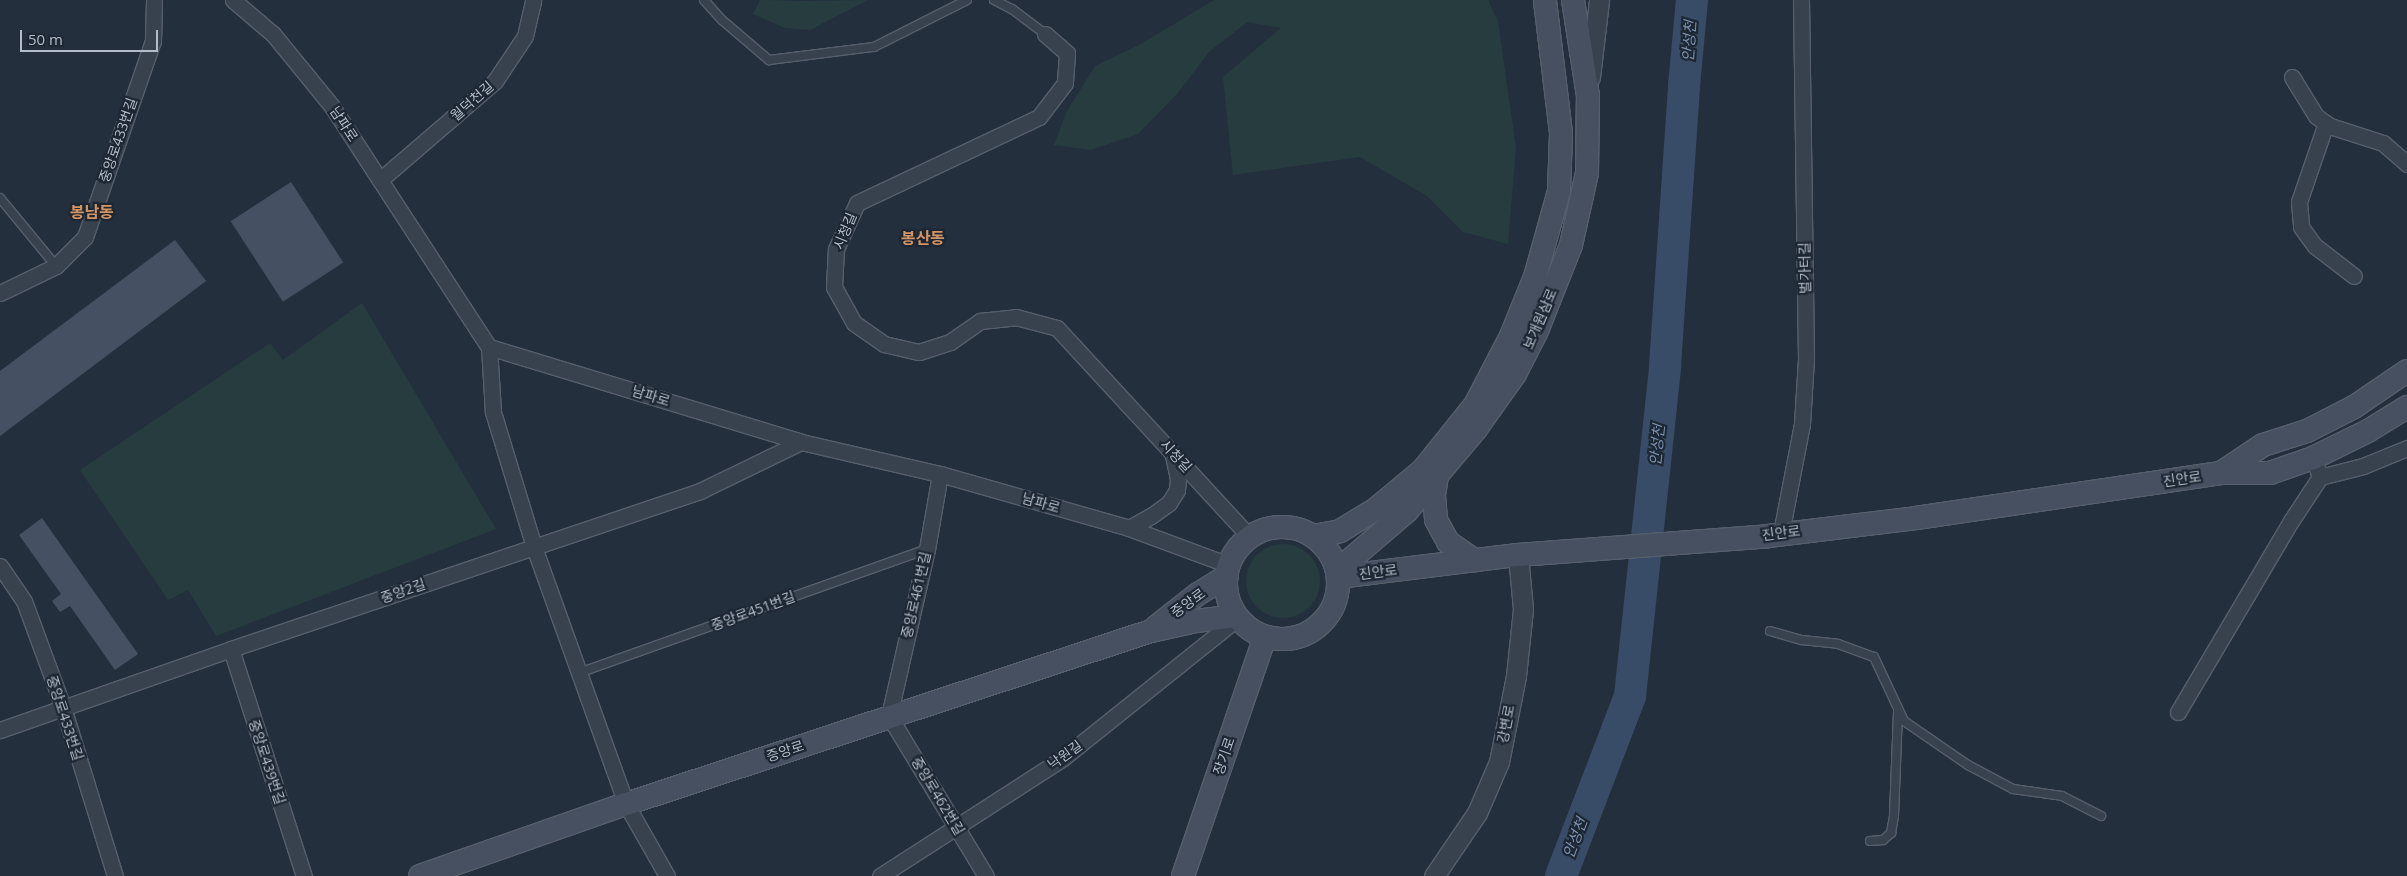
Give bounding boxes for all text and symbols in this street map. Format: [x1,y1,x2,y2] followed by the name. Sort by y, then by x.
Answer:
[22,20,160,52] scale bar
[1679,20,1699,62] water label: 안성천
[28,29,63,49] text: 50 m
[447,78,497,124] street label: 월덕천길
[96,95,140,185] street label: 중앙로433번길
[326,103,362,145] street label: 남파로
[70,202,114,222] district label: 봉남동
[830,210,860,252] street label: 시청길
[901,228,945,248] district label: 봉산동
[1796,242,1814,294] street label: 벌가터길
[1520,286,1560,352] street label: 보개원삼로
[630,382,672,410] street label: 남파로
[1646,423,1668,467] water label: 안성천
[1157,436,1195,476] street label: 시청길
[2162,468,2202,490] street label: 진안로
[1020,490,1062,516] street label: 남파로
[1761,522,1801,544] street label: 진안로
[898,550,934,640] street label: 중앙로461번길
[1358,561,1398,583] street label: 진안로
[378,575,428,607] street label: 중앙2길
[1167,585,1209,621] street label: 중앙로
[709,588,797,634] street label: 중앙로451번길
[43,673,87,763] street label: 중앙로433번길
[1494,703,1518,745] street label: 강변로
[245,717,289,807] street label: 중앙로439번길
[1210,735,1238,777] street label: 장기로
[764,737,806,765] street label: 중앙로
[1044,737,1086,773] street label: 낙원길
[908,754,968,838] street label: 중앙로462번길
[1559,815,1591,861] water label: 안성천

